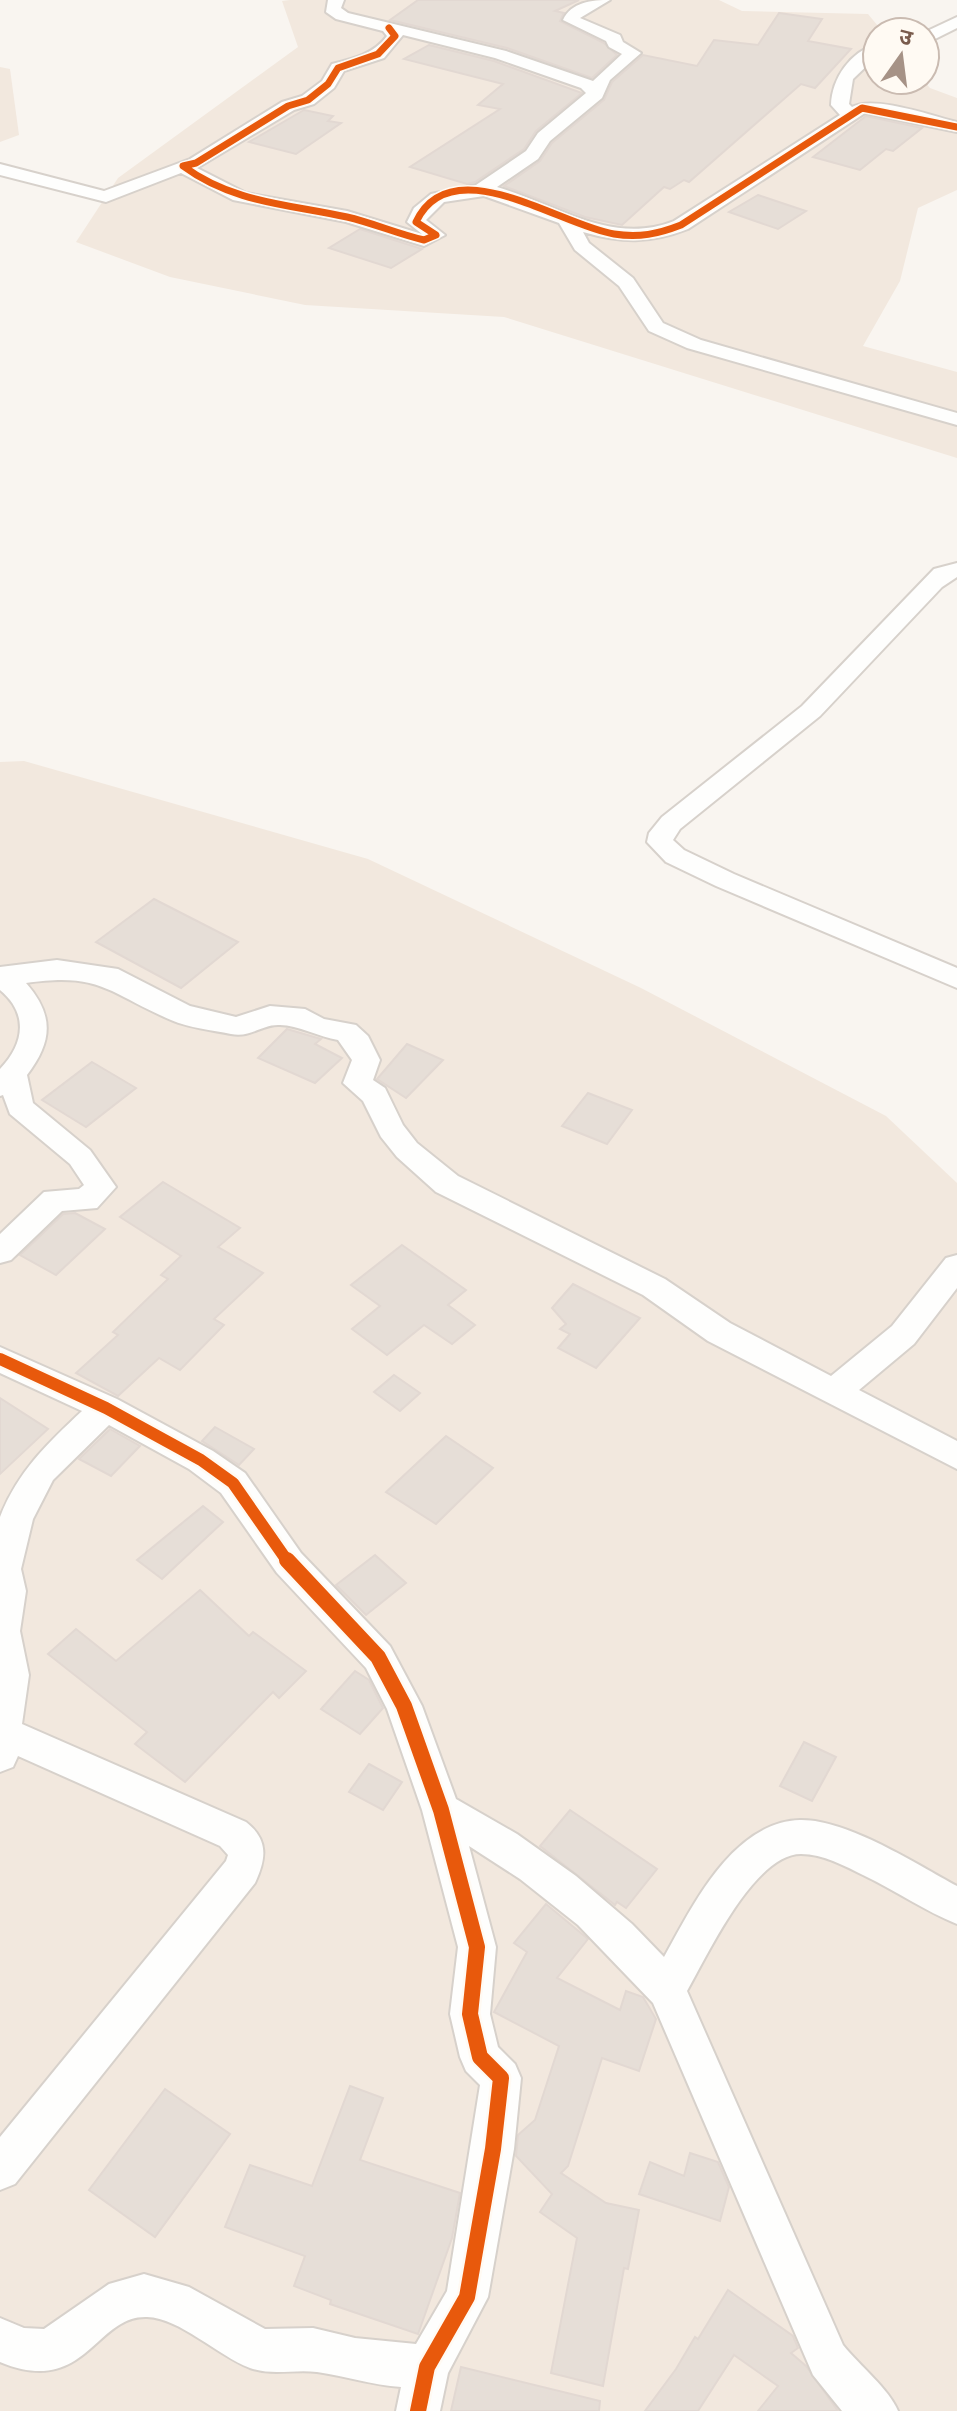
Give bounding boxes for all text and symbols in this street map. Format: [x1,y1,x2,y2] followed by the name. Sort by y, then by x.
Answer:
[861,16,941,96] north arrow
[896,21,917,52] text: उ

